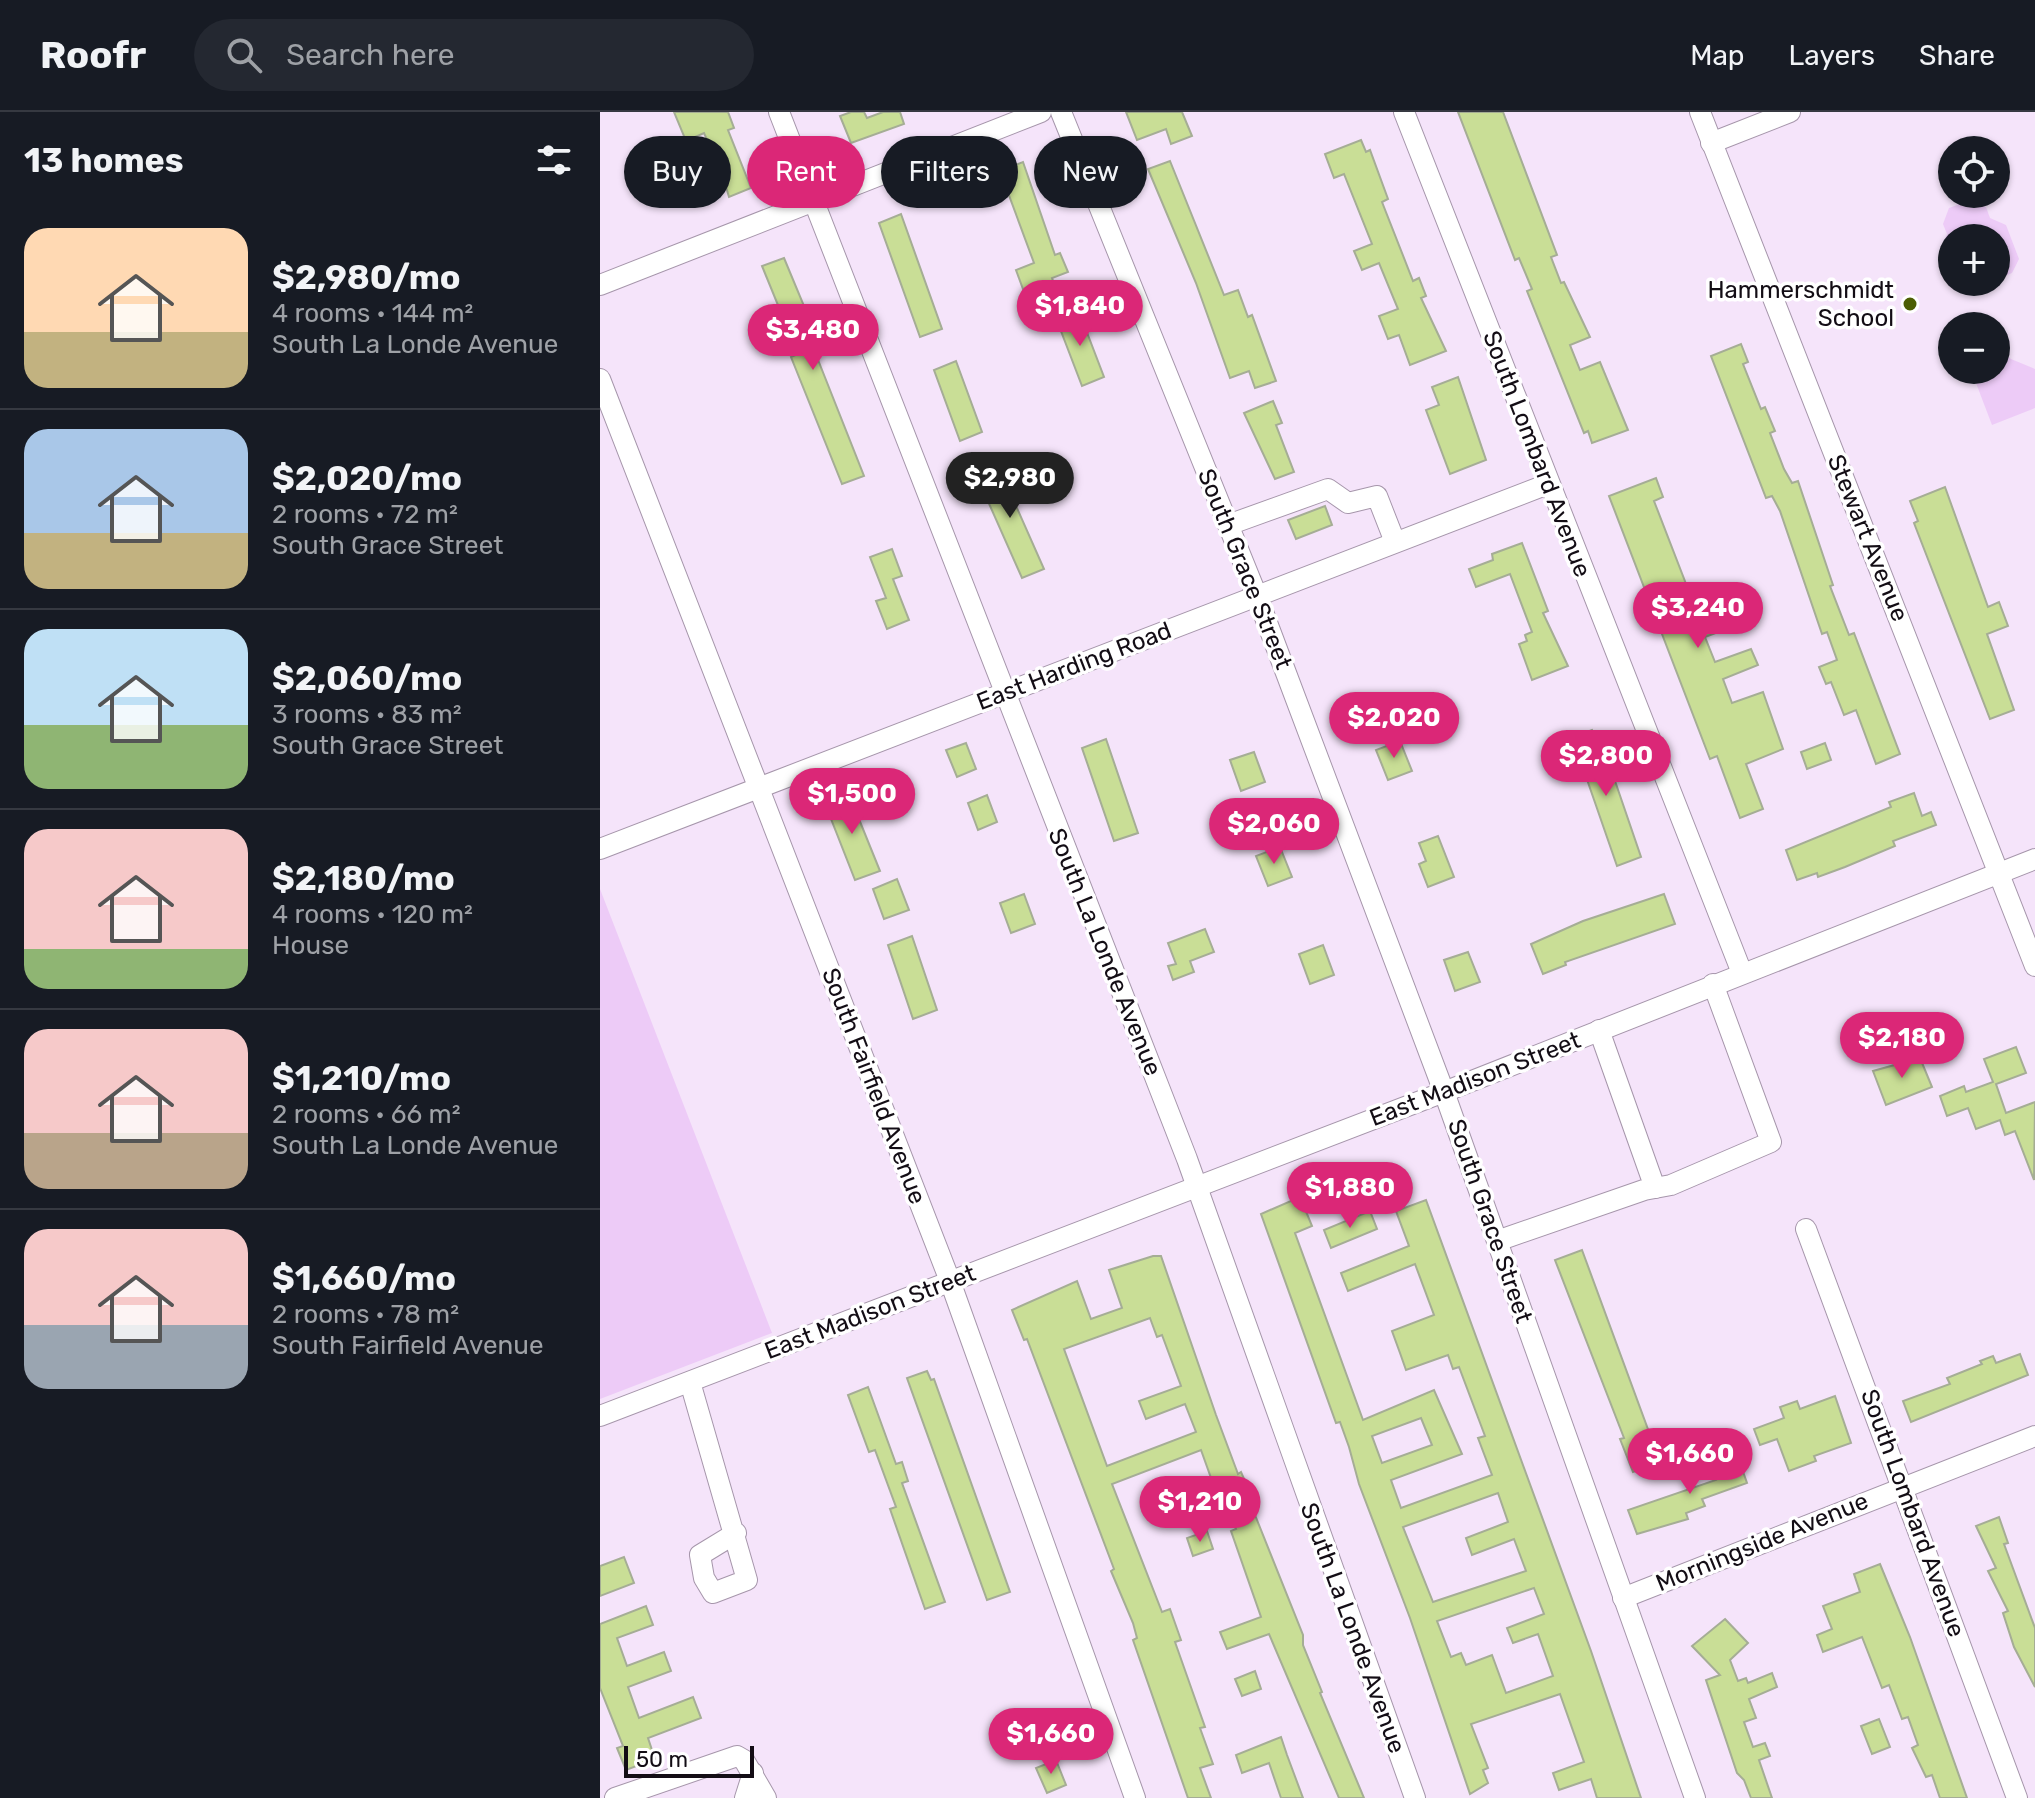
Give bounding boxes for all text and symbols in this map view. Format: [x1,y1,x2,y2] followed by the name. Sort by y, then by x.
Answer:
[194,19,754,91] search box
[40,32,146,78] text: Roofr
[222,33,266,77] icon: search
[286,37,455,73] text: Search here
[1690,39,1745,72] text: Map
[1789,39,1875,72] text: Layers
[1919,39,1995,72] text: Share
[624,136,731,208] chip: Buy
[747,136,865,208] chip: Rent
[881,136,1018,208] chip: Filters
[1034,136,1147,208] chip: New
[1938,136,2010,384] map controls
[1938,136,2010,208] button: locate
[532,138,576,182] icon: filters
[24,140,184,181] text: 13 homes
[1938,224,2010,296] button: +
[272,257,461,298] text: $2,980/mo
[88,260,184,356] icon: home
[1707,276,1894,332] place label: Hammerschmidt School
[1015,280,1145,348] pin: $1,840
[1035,290,1125,321] text: $1,840
[1901,295,1919,313] marker: Hammerschmidt School
[272,298,473,329] text: 4 rooms · 144 m²
[748,304,878,372] pin: $3,480
[1938,312,2010,384] button: −
[766,314,860,345] text: $3,480
[1477,327,1597,581] street label: South Lombard Avenue
[272,329,558,360] text: South La Londe Avenue
[1822,451,1914,625] street label: Stewart Avenue
[945,452,1075,520] pin: $2,980
[272,458,462,499] text: $2,020/mo
[88,461,184,557] icon: home
[964,462,1056,493] text: $2,980
[1192,465,1298,673] street label: South Grace Street
[272,499,458,530] text: 2 rooms · 72 m²
[272,530,503,561] text: South Grace Street
[1633,582,1763,650] pin: $3,240
[1651,592,1745,623] text: $3,240
[973,616,1175,716] street label: East Harding Road
[272,658,462,699] text: $2,060/mo
[88,661,184,757] icon: home
[1329,692,1459,760] pin: $2,020
[272,699,462,730] text: 3 rooms · 83 m²
[1347,702,1441,733] text: $2,020
[272,730,503,761] text: South Grace Street
[1541,730,1671,798] pin: $2,800
[1559,740,1653,771] text: $2,800
[787,768,917,836] pin: $1,500
[807,778,897,809] text: $1,500
[1209,798,1339,866] pin: $2,060
[1227,808,1321,839] text: $2,060
[1043,824,1167,1080] street label: South La Londe Avenue
[272,858,455,899] text: $2,180/mo
[88,861,184,957] icon: home
[272,899,473,930] text: 4 rooms · 120 m²
[272,930,349,961] text: House
[816,964,932,1208] street label: South Fairfield Avenue
[1837,1012,1967,1080] pin: $2,180
[1858,1022,1946,1053] text: $2,180
[1366,1026,1584,1132] street label: East Madison Street
[272,1058,451,1099] text: $1,210/mo
[88,1061,184,1157] icon: home
[272,1099,461,1130] text: 2 rooms · 66 m²
[1442,1116,1538,1326] street label: South Grace Street
[272,1130,558,1161] text: South La Londe Avenue
[1285,1162,1415,1230] pin: $1,880
[1305,1172,1395,1203] text: $1,880
[272,1258,456,1299] text: $1,660/mo
[761,1259,979,1365] street label: East Madison Street
[88,1261,184,1357] icon: home
[272,1299,459,1330] text: 2 rooms · 78 m²
[272,1330,543,1361] text: South Fairfield Avenue
[1855,1385,1971,1641] street label: South Lombard Avenue
[1625,1428,1755,1496] pin: $1,660
[1646,1438,1734,1469] text: $1,660
[1135,1476,1265,1544] pin: $1,210
[1157,1486,1243,1517] text: $1,210
[1652,1487,1872,1597] street label: Morningside Avenue
[1295,1499,1411,1757] street label: South La Londe Avenue
[986,1708,1116,1776] pin: $1,660
[1007,1718,1095,1749] text: $1,660
[624,1742,754,1778] scale bar
[636,1746,688,1773] text: 50 m

